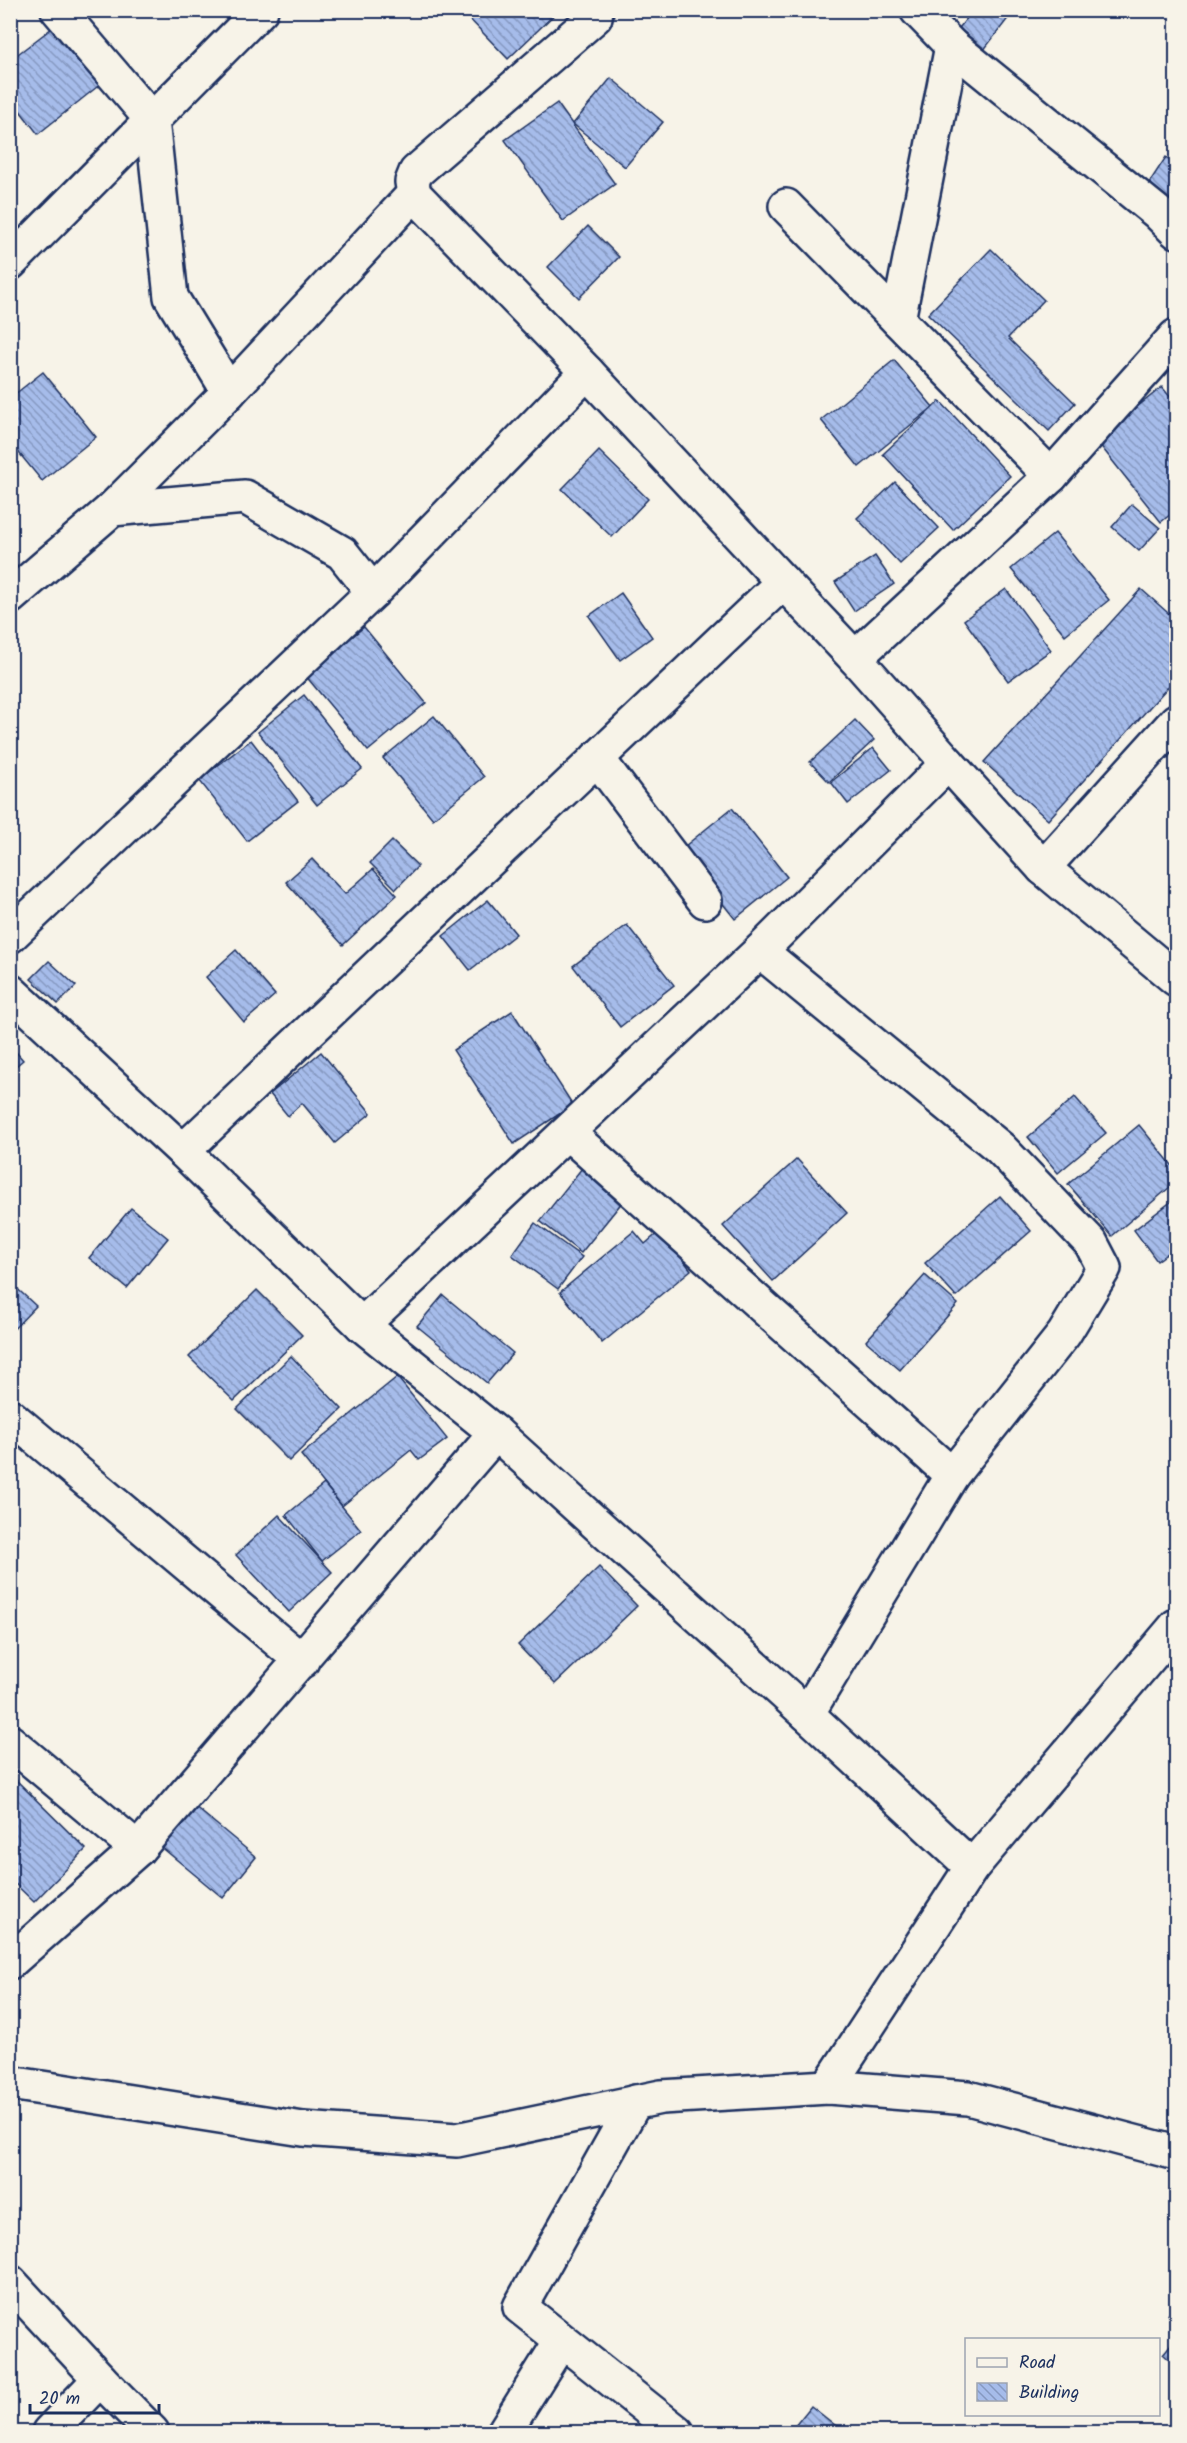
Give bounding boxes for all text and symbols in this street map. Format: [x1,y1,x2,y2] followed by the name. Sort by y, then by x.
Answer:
[965,2338,1160,2416] legend
[1019,2349,1056,2378] text: Road
[30,2377,159,2415] scale bar
[1019,2379,1079,2408] text: Building
[39,2385,80,2414] text: 20 m

